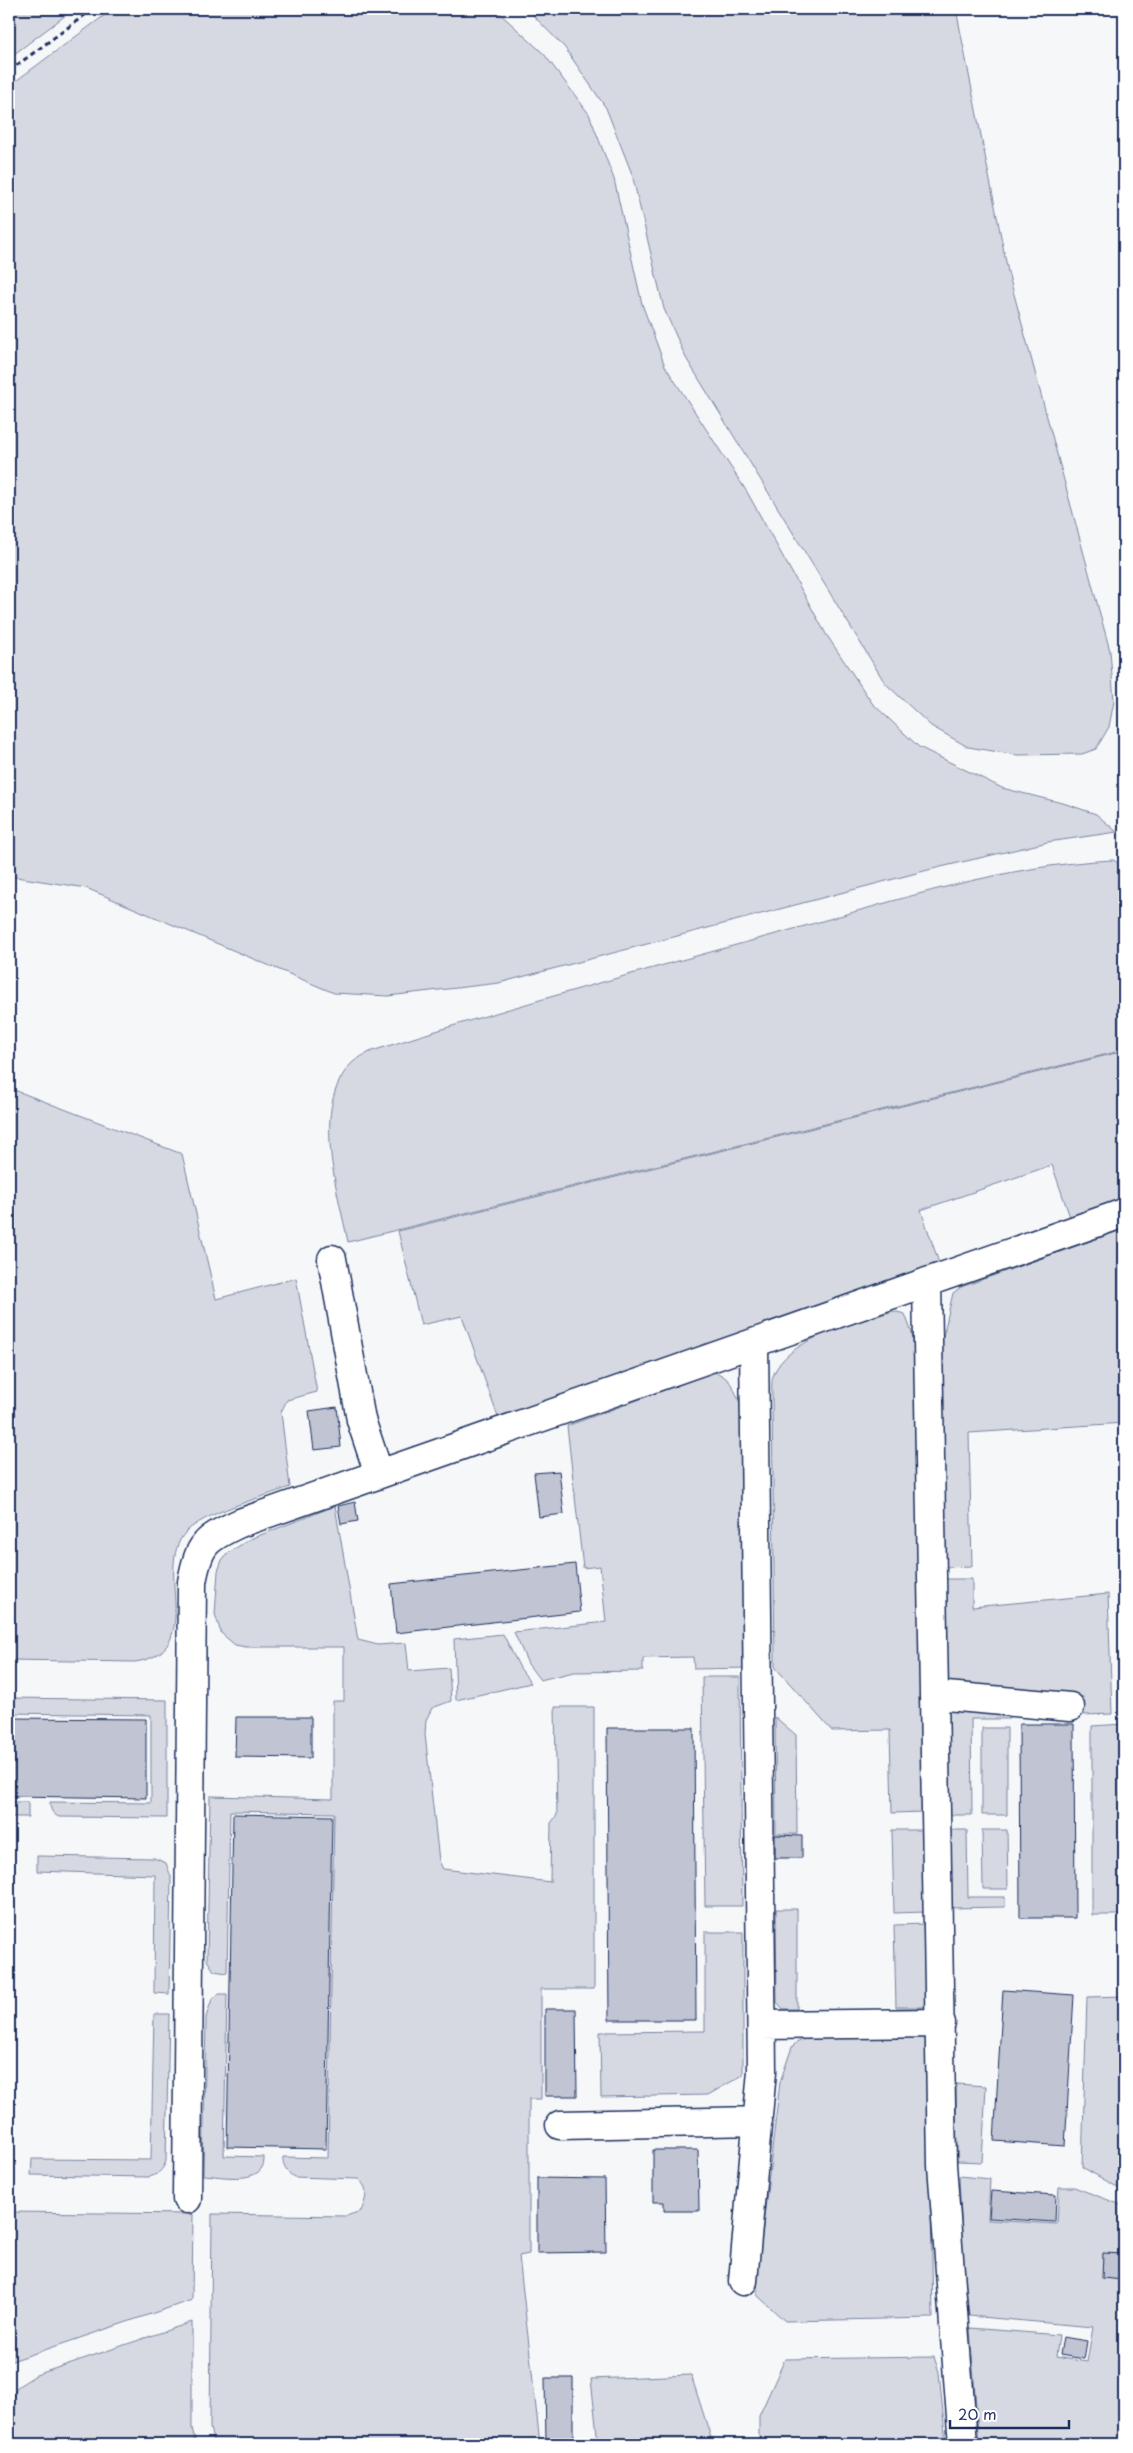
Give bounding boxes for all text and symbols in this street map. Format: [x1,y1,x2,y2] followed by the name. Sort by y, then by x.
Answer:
[950,2398,1069,2430] scale bar
[958,2402,997,2425] text: 20 m

